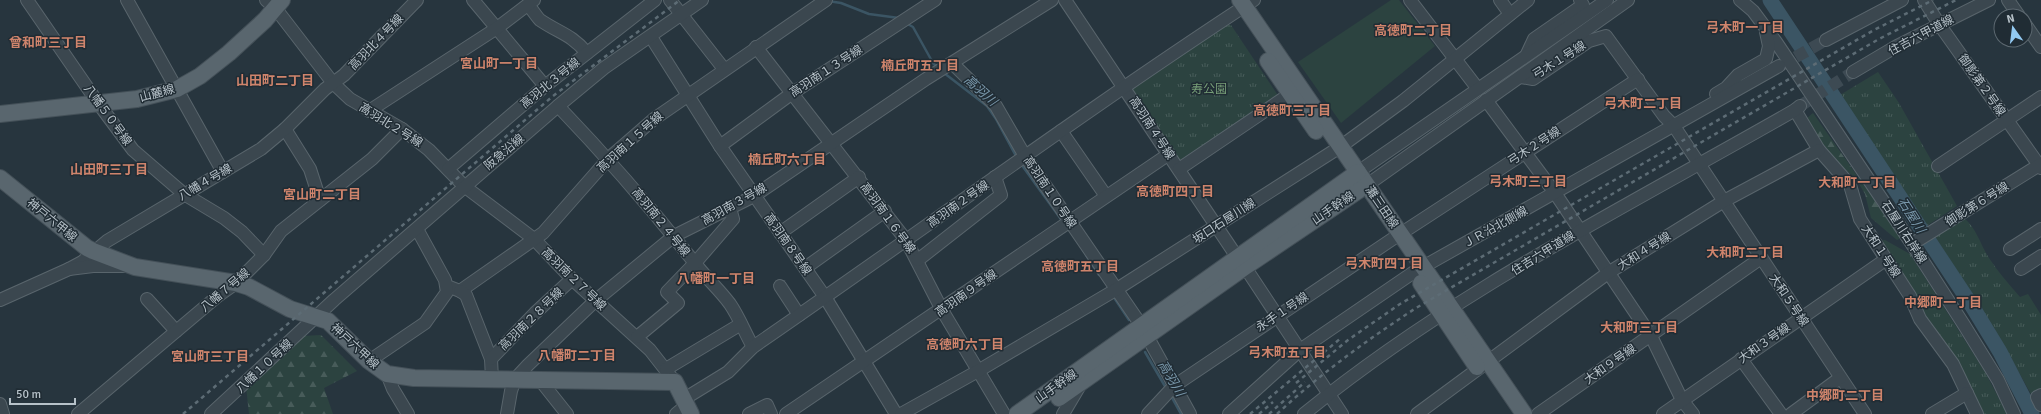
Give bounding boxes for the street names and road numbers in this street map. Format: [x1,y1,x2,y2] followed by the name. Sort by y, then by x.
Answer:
[346,11,407,73] street label: 高羽北４号線
[1886,12,1957,59] street label: 住吉六甲道線
[1530,38,1589,83] street label: 弓木１号線
[787,42,866,101] street label: 高羽南１３号線
[1955,51,2008,119] street label: 御影第２号線
[518,55,583,112] street label: 高羽北３号線
[80,82,135,149] street label: 八幡５０号線
[138,82,176,105] street label: 山麓線
[1126,94,1177,163] street label: 高羽南４号線
[356,100,425,151] street label: 高羽北２号線
[594,109,667,176] street label: 高羽南１５号線
[1505,124,1564,169] street label: 弓木２号線
[481,131,528,174] street label: 阪急沿線
[1020,153,1079,231] street label: 高羽南１０号線
[176,161,235,204] street label: 八幡４号線
[924,178,992,231] street label: 高羽南２号線
[1943,179,2012,230] street label: 御影第６号線
[699,180,769,228] street label: 高羽南３号線
[857,180,918,257] street label: 高羽南１６号線
[1362,183,1401,231] street label: 灘三田線
[628,185,693,260] street label: 高羽南２４号線
[1309,189,1357,228] street label: 山手幹線
[24,196,80,245] street label: 神戸六甲線
[1190,196,1259,247] street label: 坂口石屋川線
[1878,198,1929,267] street label: 石屋川右岸線
[1460,203,1530,251] street label: ＪＲ沿北側線
[761,210,814,278] street label: 高羽南８号線
[1858,222,1903,281] street label: 大和１号線
[1509,228,1578,279] street label: 住吉六甲道線
[1615,229,1674,274] street label: 大和４号線
[538,245,609,314] street label: 高羽南２７号線
[198,265,253,315] street label: 八幡７号線
[932,267,1000,320] street label: 高羽南９号線
[1766,271,1812,329] street label: 大和５号線
[496,285,567,354] street label: 高羽南２８号線
[1253,289,1311,335] street label: 永手１号線
[328,320,382,372] street label: 神戸六甲線
[1735,320,1793,367] street label: 大和３号線
[233,336,296,396] street label: 八幡１０号線
[1581,341,1639,388] street label: 大和９号線
[1032,366,1080,406] street label: 山手幹線

